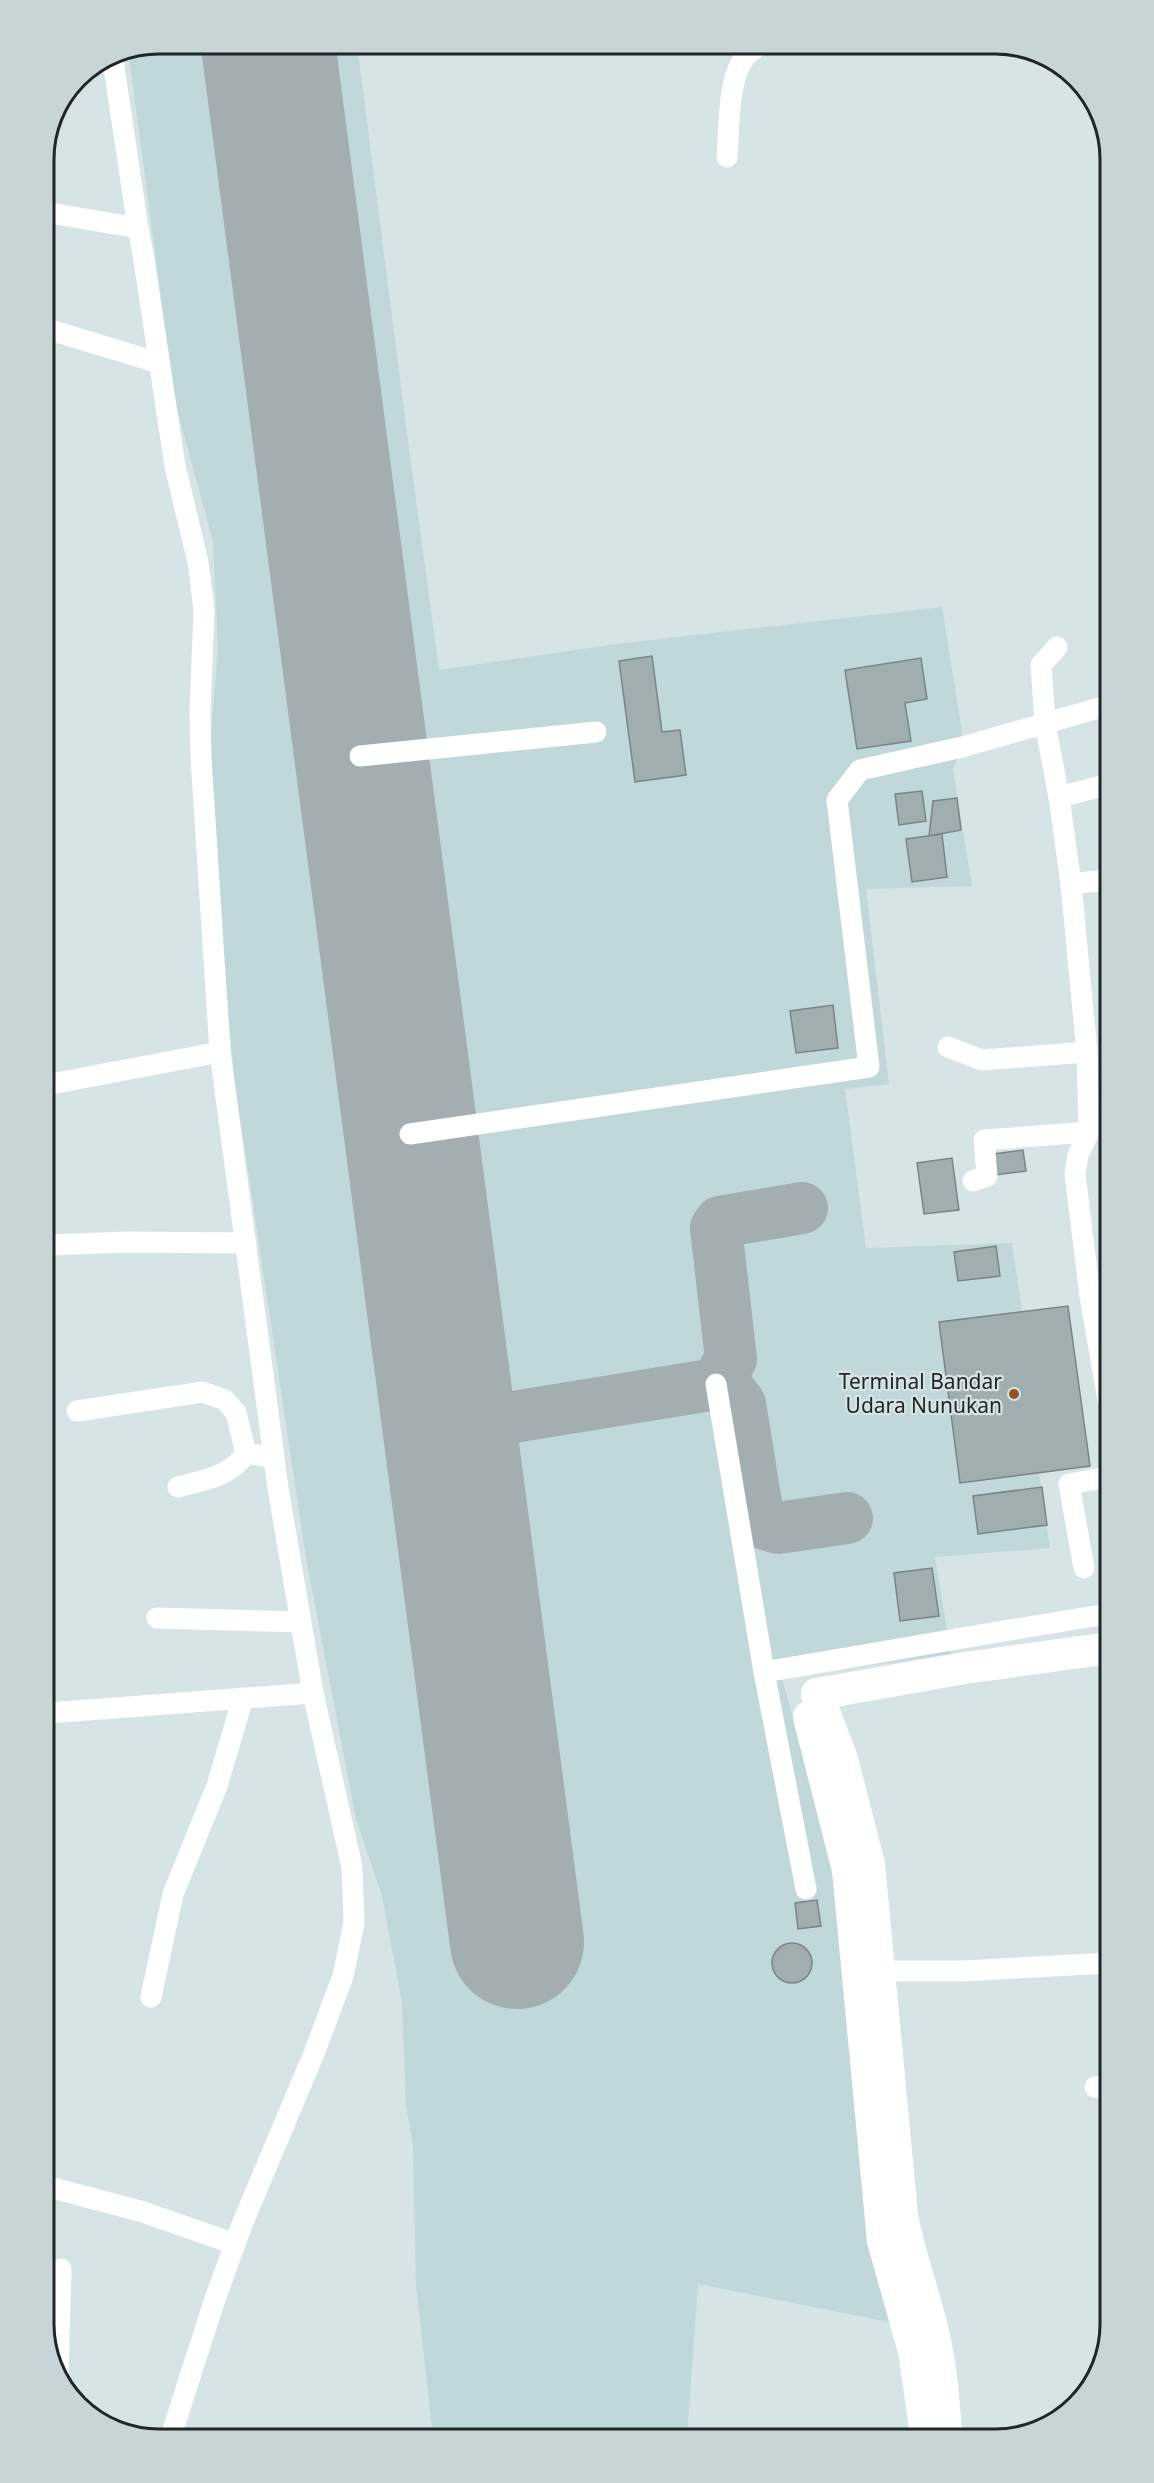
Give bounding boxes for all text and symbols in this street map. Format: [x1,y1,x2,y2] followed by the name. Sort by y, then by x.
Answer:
[839,1367,1002,1419] place label: Terminal Bandar Udara Nunukan
[1007,1387,1021,1401] marker: Terminal Bandar Udara Nunukan

